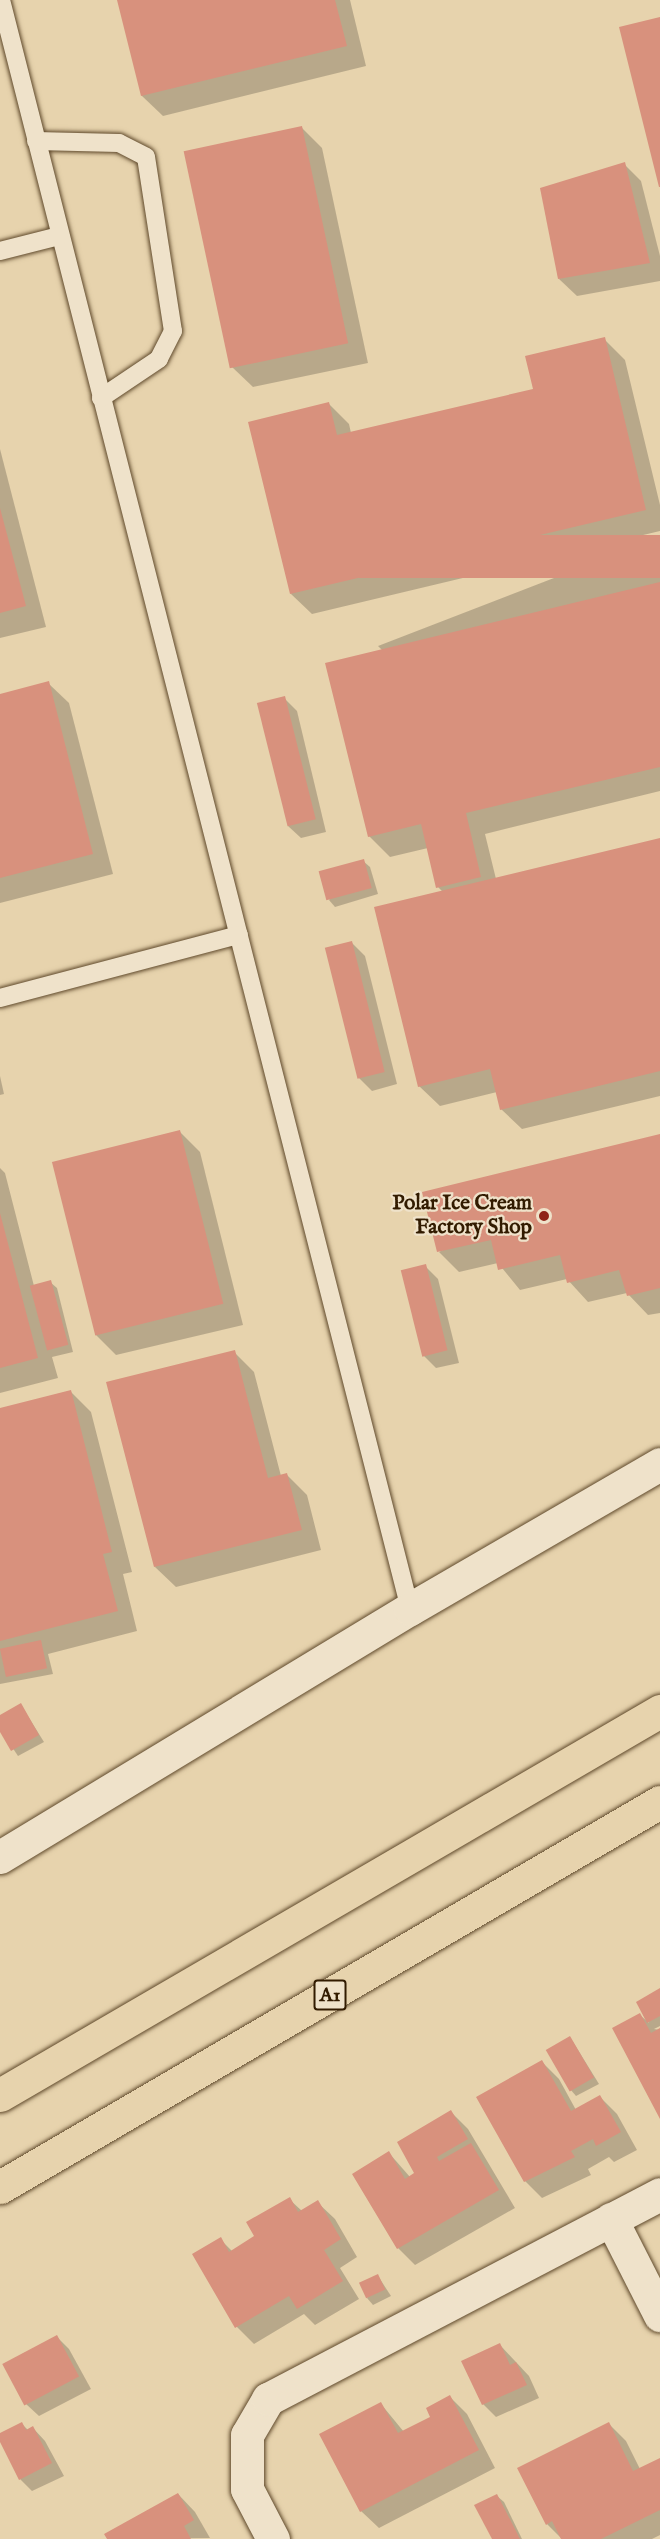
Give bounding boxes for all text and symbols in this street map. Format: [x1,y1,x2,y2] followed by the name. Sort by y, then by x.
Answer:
[392,1191,532,1241] place label: Polar Ice Cream Factory Shop
[537,1209,551,1223] marker: Polar Ice Cream Factory Shop
[314,1978,346,2012] road number: A1

